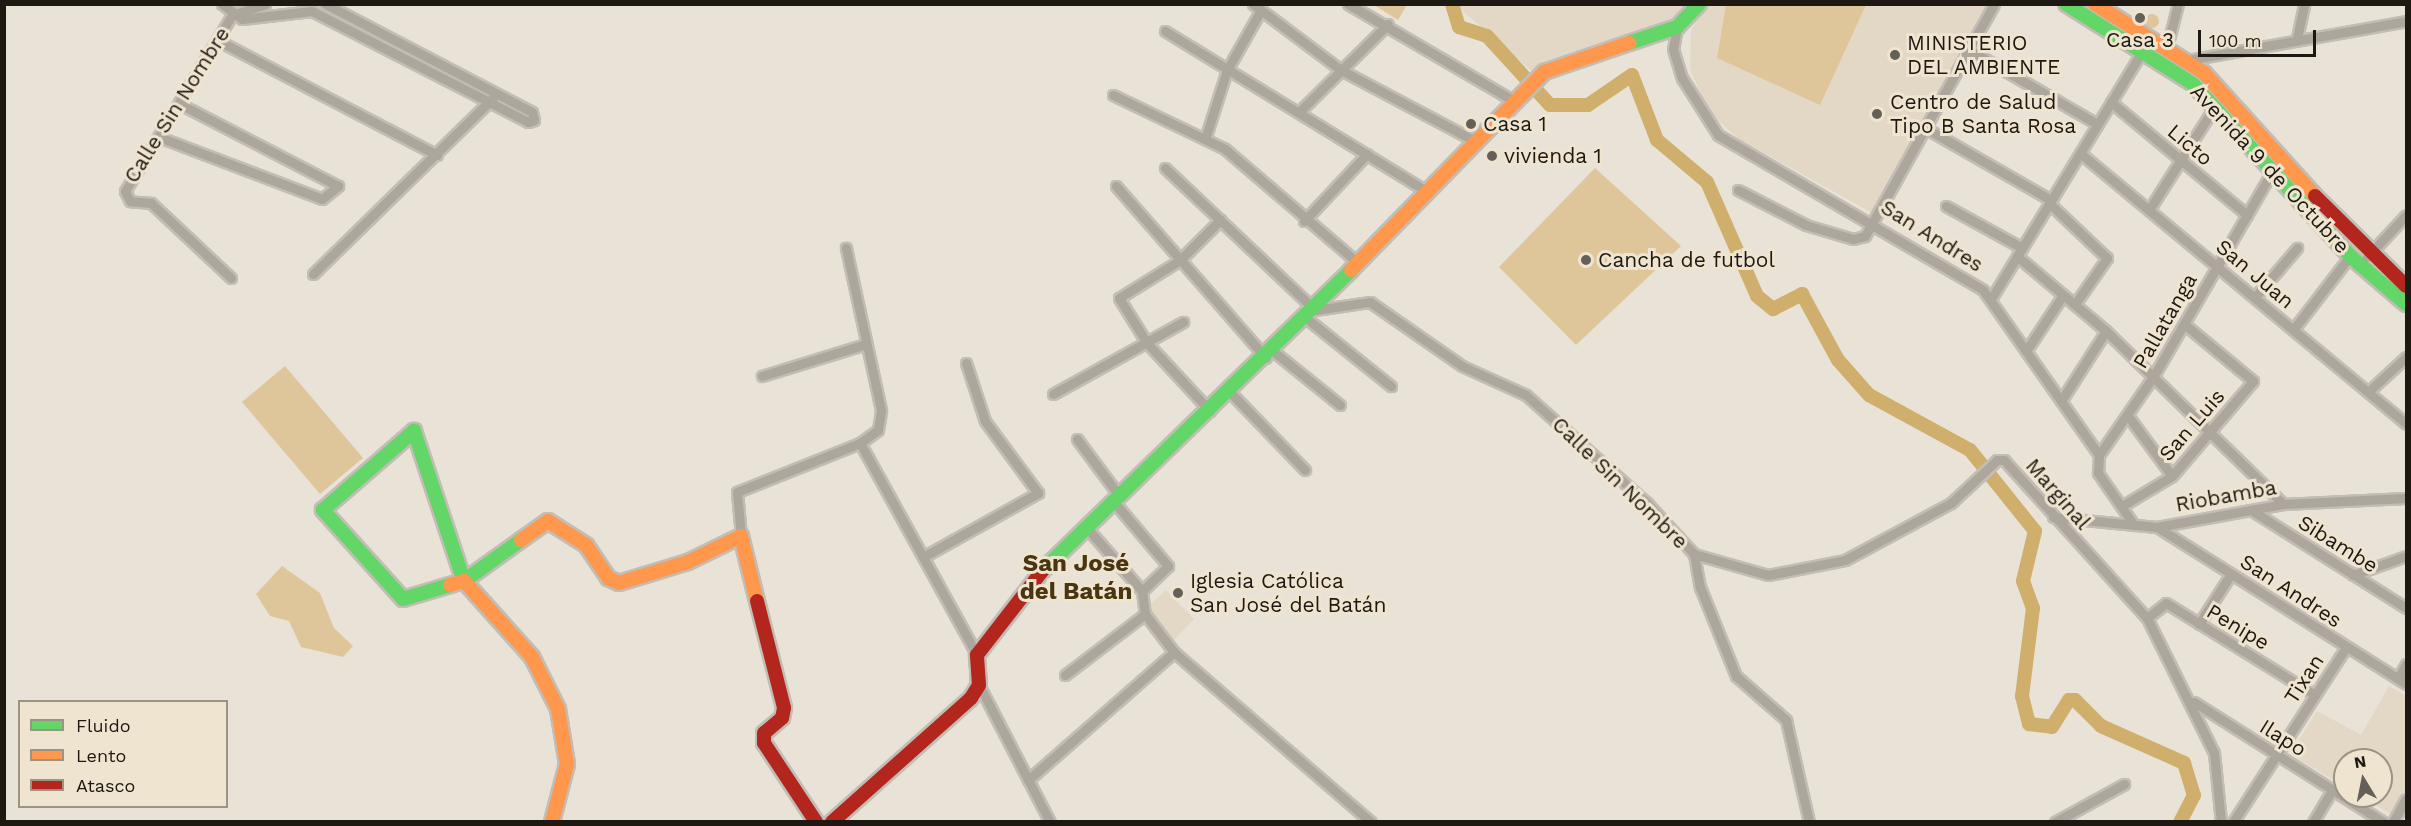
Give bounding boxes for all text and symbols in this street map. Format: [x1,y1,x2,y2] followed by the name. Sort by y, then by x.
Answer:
[2133,11,2147,25] marker: Casa 3
[2201,18,2320,56] scale bar
[119,22,235,188] street label: Calle Sin Nombre
[2106,27,2174,53] place label: Casa 3
[1907,30,2062,80] place label: MINISTERIO DEL AMBIENTE
[2209,30,2262,51] text: 100 m
[1888,48,1902,62] marker: MINISTERIO DEL AMBIENTE
[2185,79,2355,259] street label: Avenida 9 de Octubre
[1890,89,2077,139] place label: Centro de Salud Tipo B Santa Rosa
[1868,105,1886,123] marker: Centro de Salud Tipo B Santa Rosa
[1483,111,1548,137] place label: Casa 1
[1464,117,1478,131] marker: Casa 1
[2162,119,2218,171] street label: Licto
[1504,143,1603,169] place label: vivienda 1
[1485,149,1499,163] marker: vivienda 1
[1876,194,1988,278] street label: San Andres
[2211,234,2299,314] street label: San Juan
[1598,247,1776,273] place label: Cancha de futbol
[1579,253,1593,267] marker: Cancha de futbol
[2128,269,2202,373] street label: Pallatanga
[2154,384,2230,466] street label: San Luis
[1547,412,1693,554] street label: Calle Sin Nombre
[2020,453,2096,535] street label: Marginal
[2174,475,2278,517] street label: Riobamba
[2293,510,2383,578] street label: Sibambe
[2235,549,2347,633] street label: San Andres
[1020,550,1132,606] district label: San José del Batán
[1190,568,1388,618] place label: Iglesia Católica San José del Batán
[1171,586,1185,600] marker: Iglesia Católica San José del Batán
[2202,599,2274,655] street label: Penipe
[2279,650,2329,708] street label: Tixan
[18,700,228,808] legend
[2255,714,2311,762] street label: Ilapo
[76,715,130,736] text: Fluido
[76,745,126,766] text: Lento
[2333,748,2393,808] north arrow
[2353,751,2368,772] text: N
[76,775,135,796] text: Atasco

